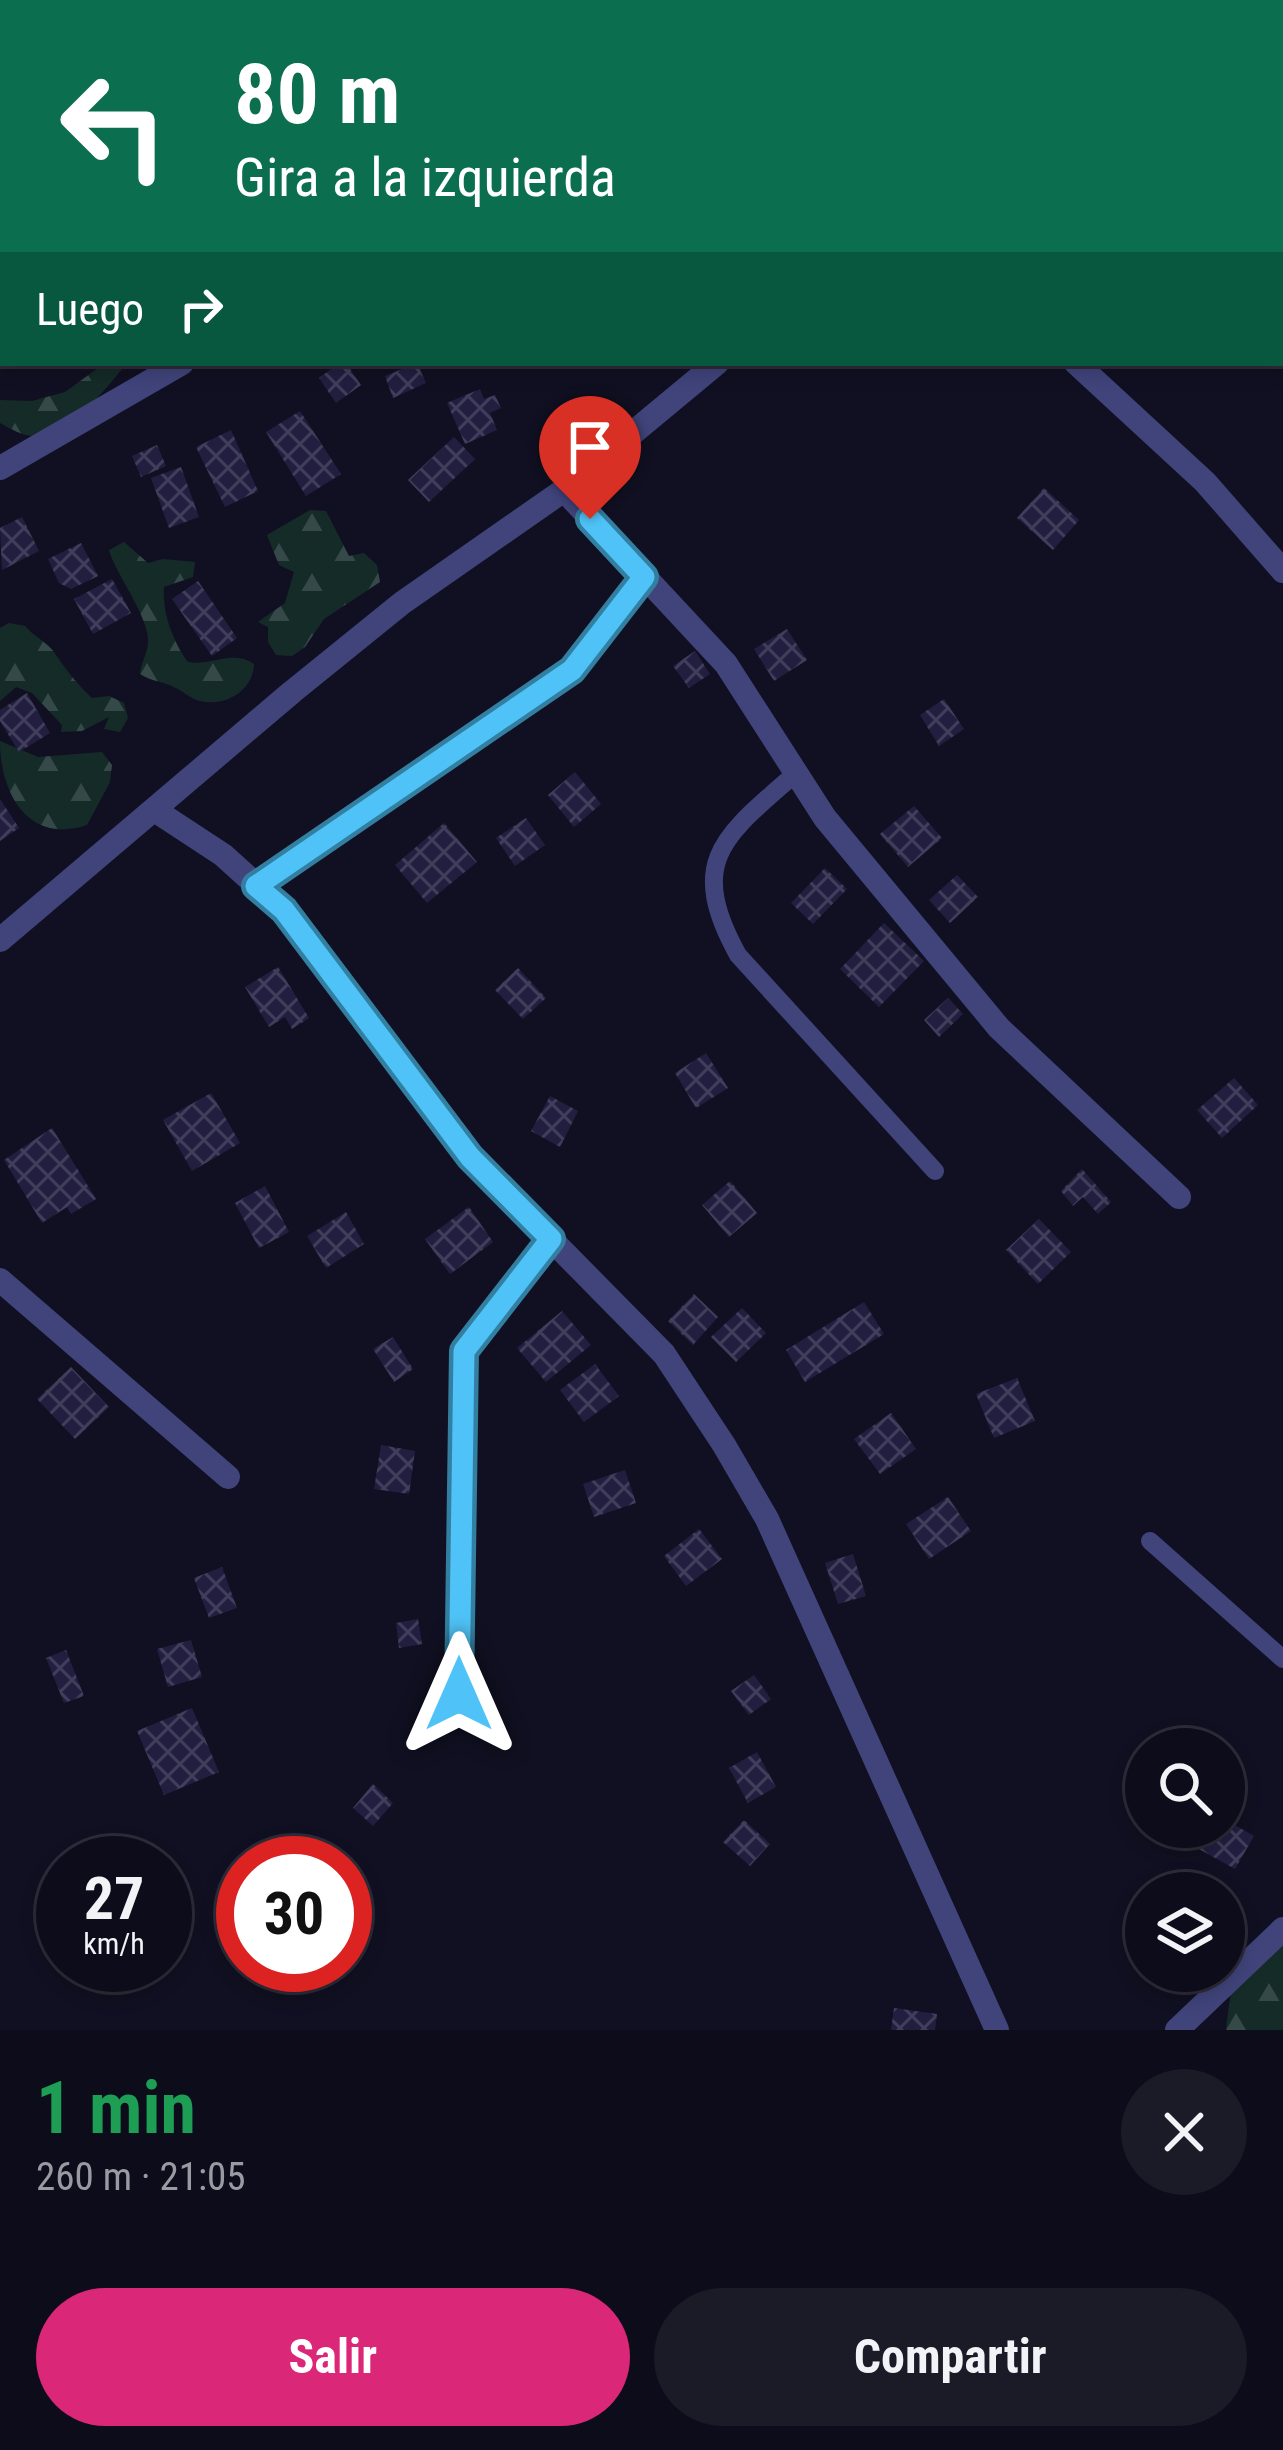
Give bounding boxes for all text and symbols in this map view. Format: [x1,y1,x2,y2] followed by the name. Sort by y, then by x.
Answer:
[234,45,401,144] text: 80 m
[36,48,192,204] icon: left
[234,146,616,209] text: Gira a la izquierda
[168,276,234,342] icon: right
[36,283,144,336] text: Luego
[539,396,641,519] pin
[557,414,623,480] icon: arrive
[396,1631,522,1757] position arrow
[1125,1728,1245,1992] map controls
[1125,1728,1245,1848] button: search
[216,1836,372,1992] speed limit sign: 30
[84,1863,144,1934] text: 27
[1125,1872,1245,1992] button: layers
[83,1926,145,1961] text: km/h
[36,2066,196,2151] text: 1 min
[1121,2069,1247,2195] button: close
[36,2154,246,2200] text: 260 m · 21:05
[36,2288,630,2426] button: Salir
[654,2288,1247,2426] button: Compartir

